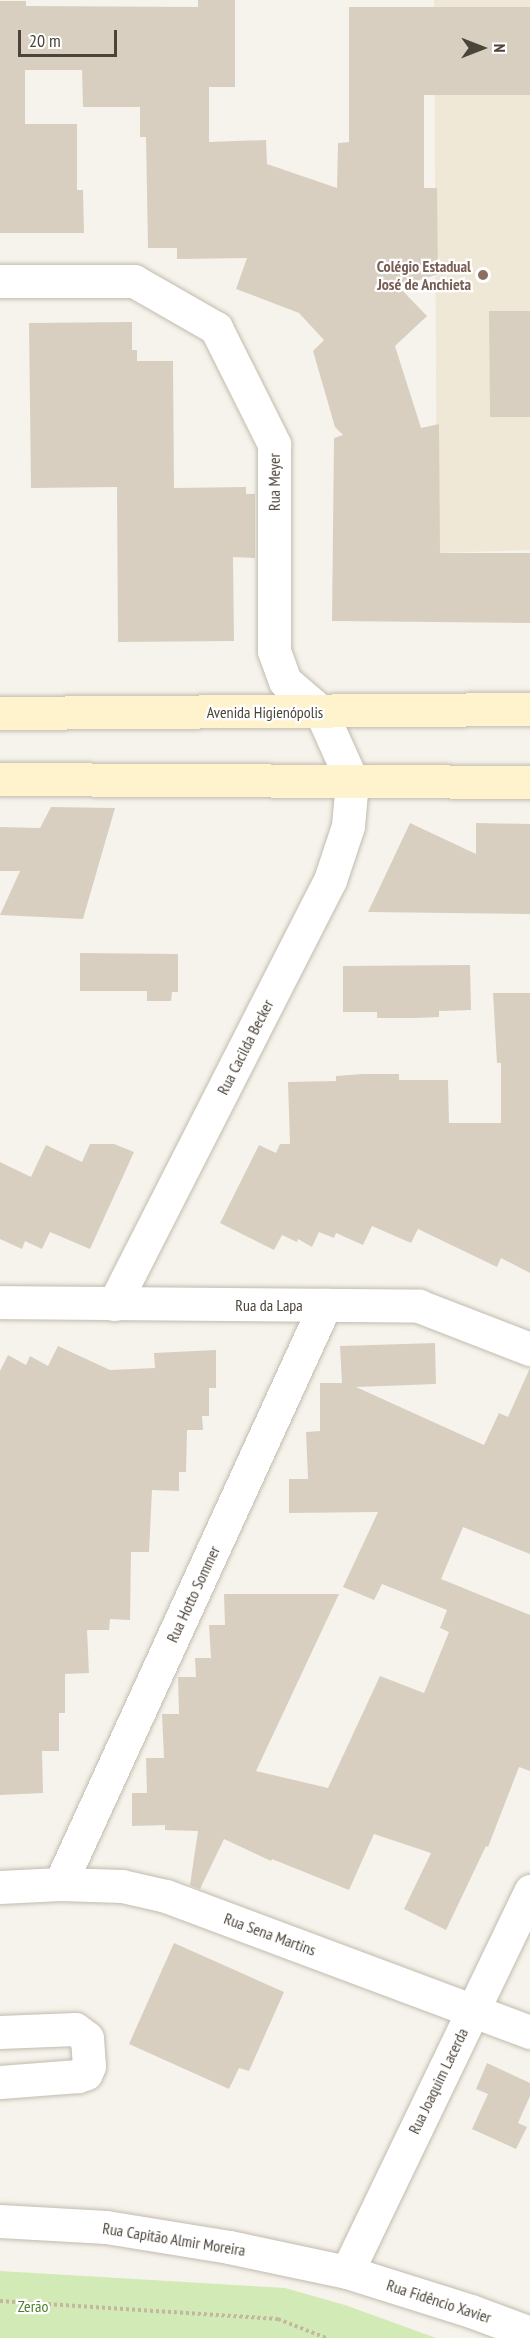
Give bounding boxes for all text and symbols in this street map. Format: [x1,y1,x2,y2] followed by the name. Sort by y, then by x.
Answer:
[21,18,120,56] scale bar
[452,18,512,78] north arrow
[29,29,61,52] text: 20 m
[490,44,510,52] text: N
[377,256,471,294] place label: Colégio Estadual José de Anchieta
[476,268,490,282] marker: Colégio Estadual José de Anchieta
[264,453,284,511] street label: Rua Meyer
[207,702,323,722] street label: Avenida Higienópolis
[213,996,277,1098] street label: Rua Cacilda Becker
[235,1295,303,1315] street label: Rua da Lapa
[162,1543,224,1645] street label: Rua Hotto Sommer
[221,1909,319,1959] street label: Rua Sena Martins
[404,2025,472,2137] street label: Rua Joaquim Lacerda
[101,2218,247,2260] street label: Rua Capitão Almir Moreira
[384,2275,494,2327] street label: Rua Fidêncio Xavier
[18,2296,48,2316] park label: Zerão

